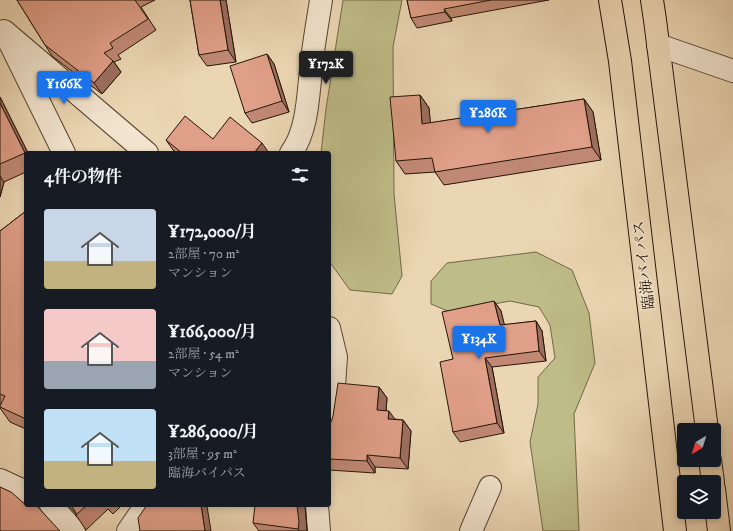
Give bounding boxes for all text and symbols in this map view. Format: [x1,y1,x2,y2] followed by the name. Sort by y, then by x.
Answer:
[298,51,354,85] pin: ¥172K
[308,56,344,72] text: ¥172K
[36,71,92,105] pin: ¥166K
[46,76,82,92] text: ¥166K
[460,100,516,134] pin: ¥286K
[469,105,507,121] text: ¥286K
[289,164,311,186] icon: filters
[44,166,122,188] text: 4件の物件
[629,219,659,311] street label: 臨海バイパス
[168,221,257,243] text: ¥172,000/月
[76,225,124,273] icon: home
[168,246,239,262] text: 2部屋 · 70 m²
[168,265,232,281] text: マンション
[168,321,257,343] text: ¥166,000/月
[76,325,124,373] icon: home
[451,326,507,360] pin: ¥134K
[462,331,496,347] text: ¥134K
[168,346,239,362] text: 2部屋 · 54 m²
[168,365,232,381] text: マンション
[168,421,259,443] text: ¥286,000/月
[677,423,721,467] north arrow
[677,423,721,519] map controls
[76,425,124,473] icon: home
[168,446,237,462] text: 3部屋 · 95 m²
[168,465,246,481] text: 臨海バイパス
[677,475,721,519] button: layers

